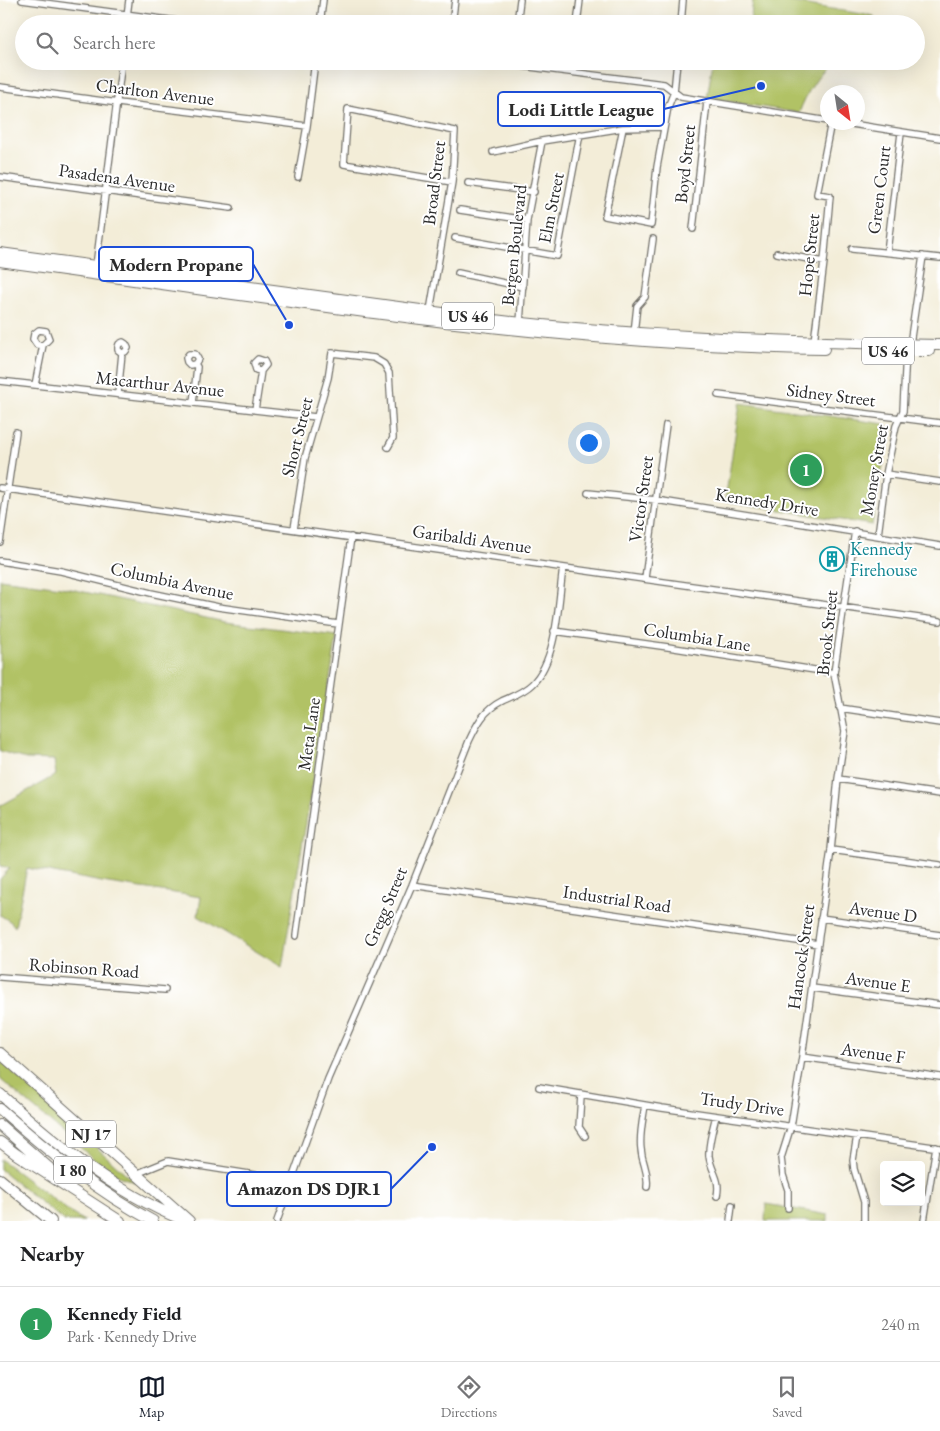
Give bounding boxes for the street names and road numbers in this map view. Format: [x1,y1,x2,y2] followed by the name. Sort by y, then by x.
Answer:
[95,73,215,110] street label: Charlton Avenue
[669,123,700,204] street label: Boyd Street
[417,139,450,226] street label: Broad Street
[862,144,895,235] street label: Green Court
[57,158,177,197] street label: Pasadena Avenue
[532,170,569,245] street label: Elm Street
[496,182,531,307] street label: Bergen Boulevard
[793,212,824,297] street label: Hope Street
[442,302,494,330] road number: US 46
[862,338,914,364] road number: US 46
[95,365,225,402] street label: Macarthur Avenue
[785,378,877,411] street label: Sidney Street
[276,394,318,479] street label: Short Street
[854,422,893,517] street label: Money Street
[623,454,658,544] street label: Victor Street
[714,482,820,521] street label: Kennedy Drive
[411,519,533,558] street label: Garibaldi Avenue
[108,556,236,605] street label: Columbia Avenue
[811,589,842,677] street label: Brook Street
[642,617,752,656] street label: Columbia Lane
[292,696,325,772] street label: Meta Lane
[357,863,412,950] street label: Gregg Street
[562,880,673,918] street label: Industrial Road
[846,895,919,928] street label: Avenue D
[782,902,819,1011] street label: Hancock Street
[28,952,141,983] street label: Robinson Road
[843,965,912,997] street label: Avenue E
[839,1036,907,1068] street label: Avenue F
[698,1086,786,1121] street label: Trudy Drive
[66,1120,116,1148] road number: NJ 17
[54,1156,92,1184] road number: I 80

